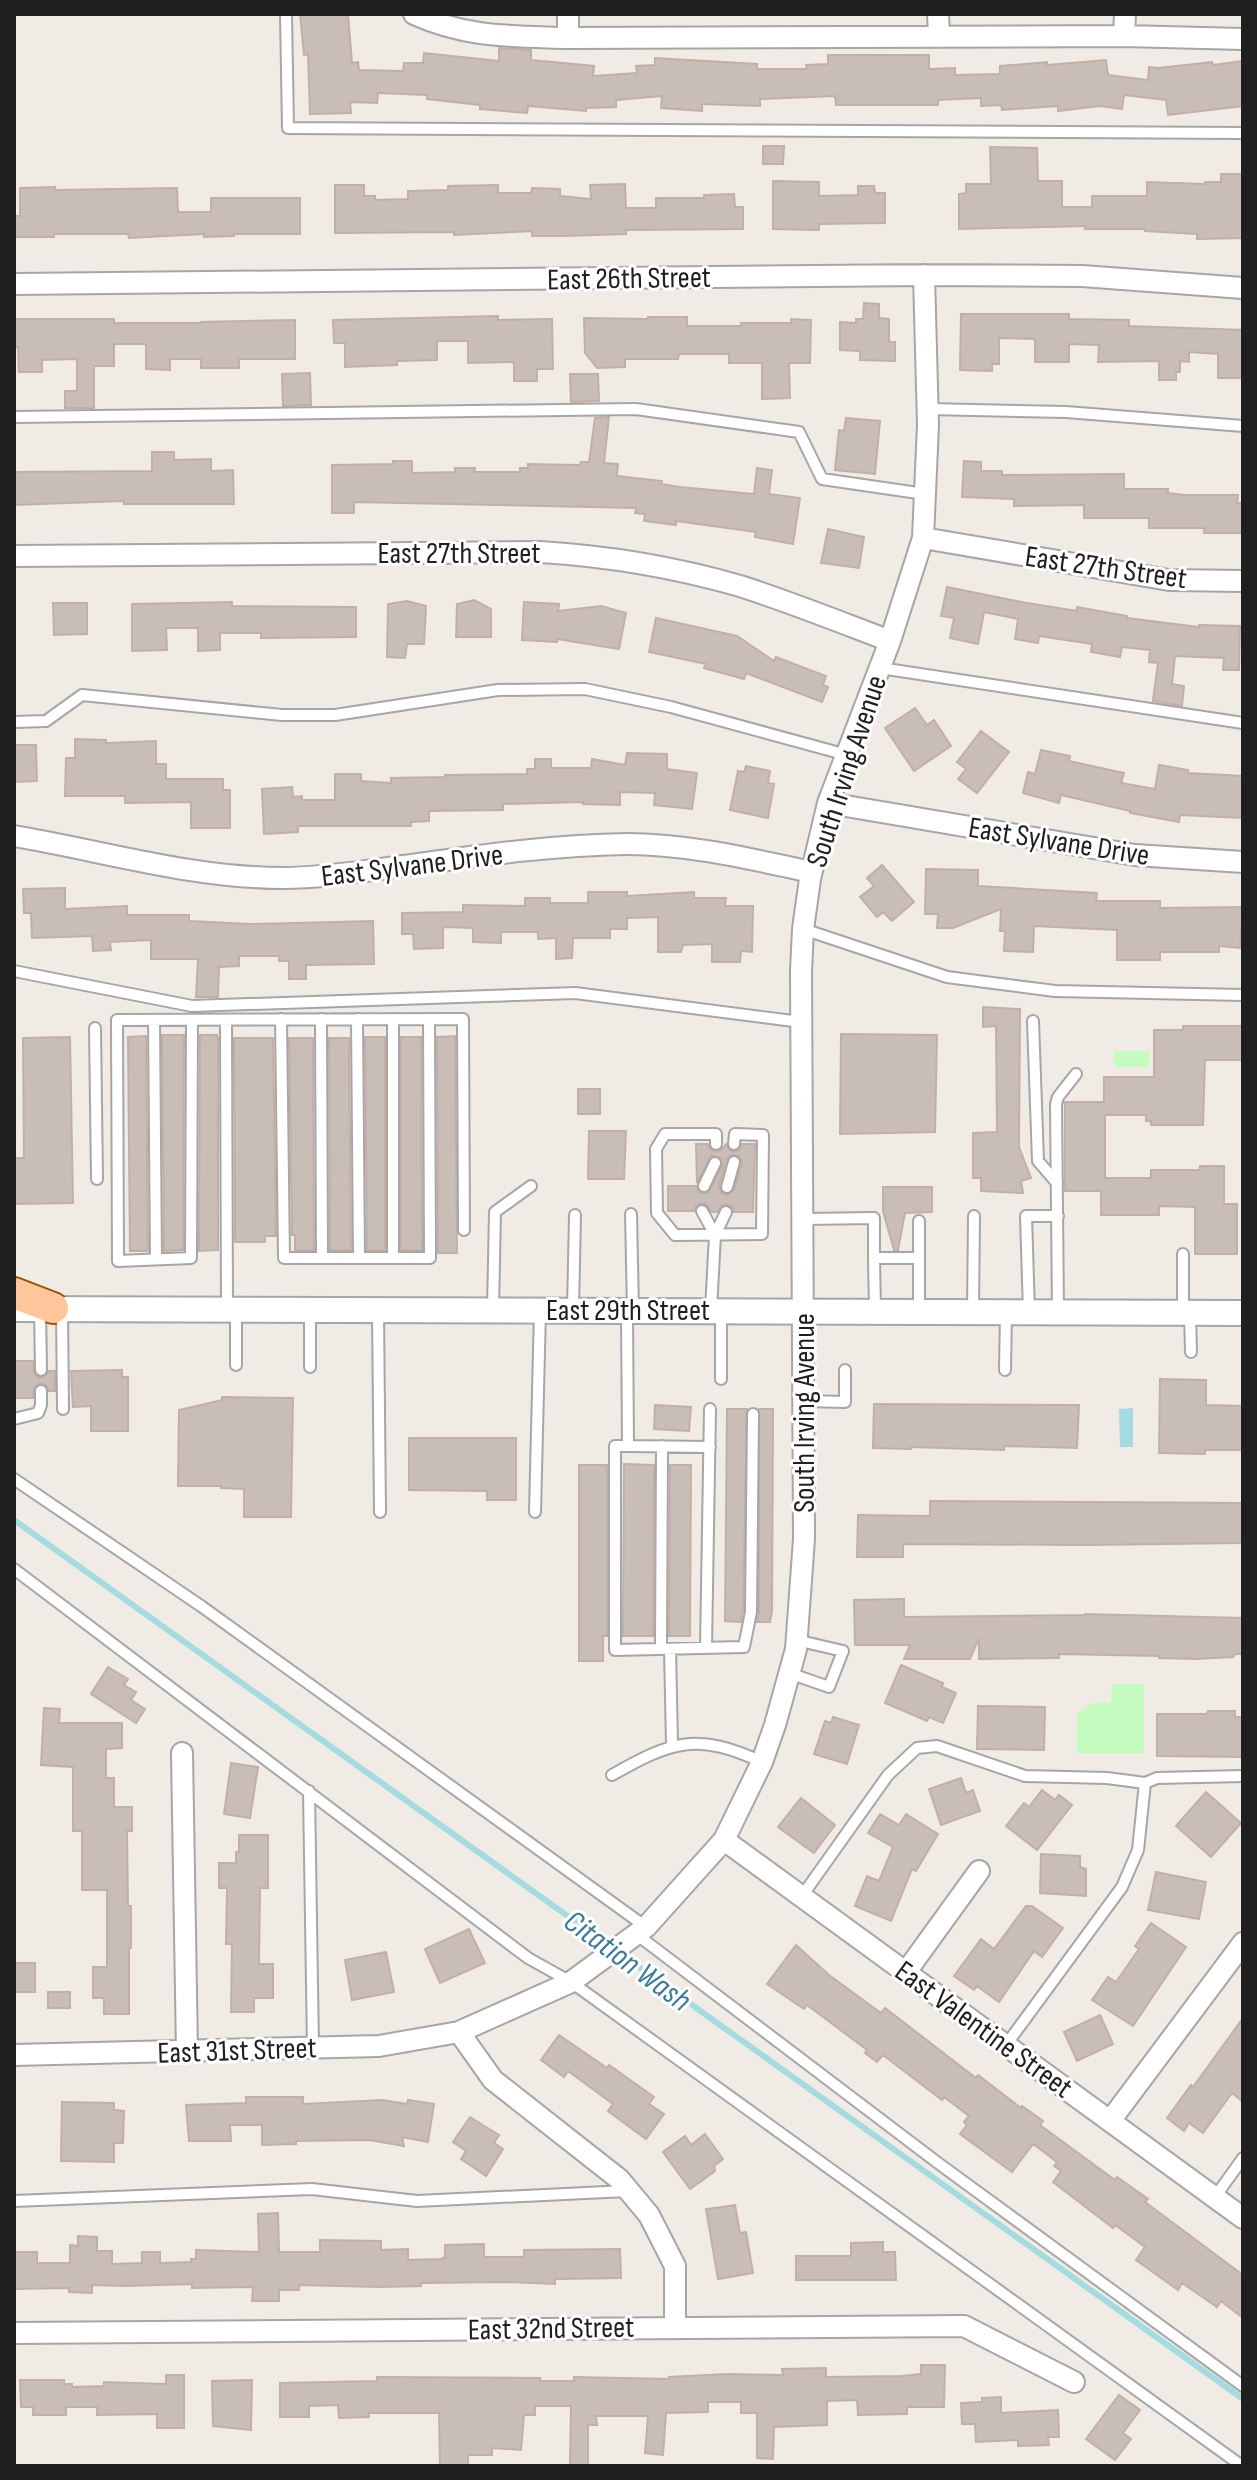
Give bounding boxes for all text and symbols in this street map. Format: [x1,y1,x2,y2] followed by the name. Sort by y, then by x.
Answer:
[547,260,711,298] street label: East 26th Street
[378,536,540,572] street label: East 27th Street
[1023,539,1189,597] street label: East 27th Street
[799,671,895,872] street label: South Irving Avenue
[966,810,1152,874] street label: East Sylvane Drive
[319,837,505,895] street label: East Sylvane Drive
[546,1293,710,1329] street label: East 29th Street
[787,1313,823,1513] street label: South Irving Avenue
[556,1902,698,2020] water label: Citation Wash
[888,1953,1079,2106] street label: East Valentine Street
[157,2030,317,2072] street label: East 31st Street
[467,2310,635,2348] street label: East 32nd Street

